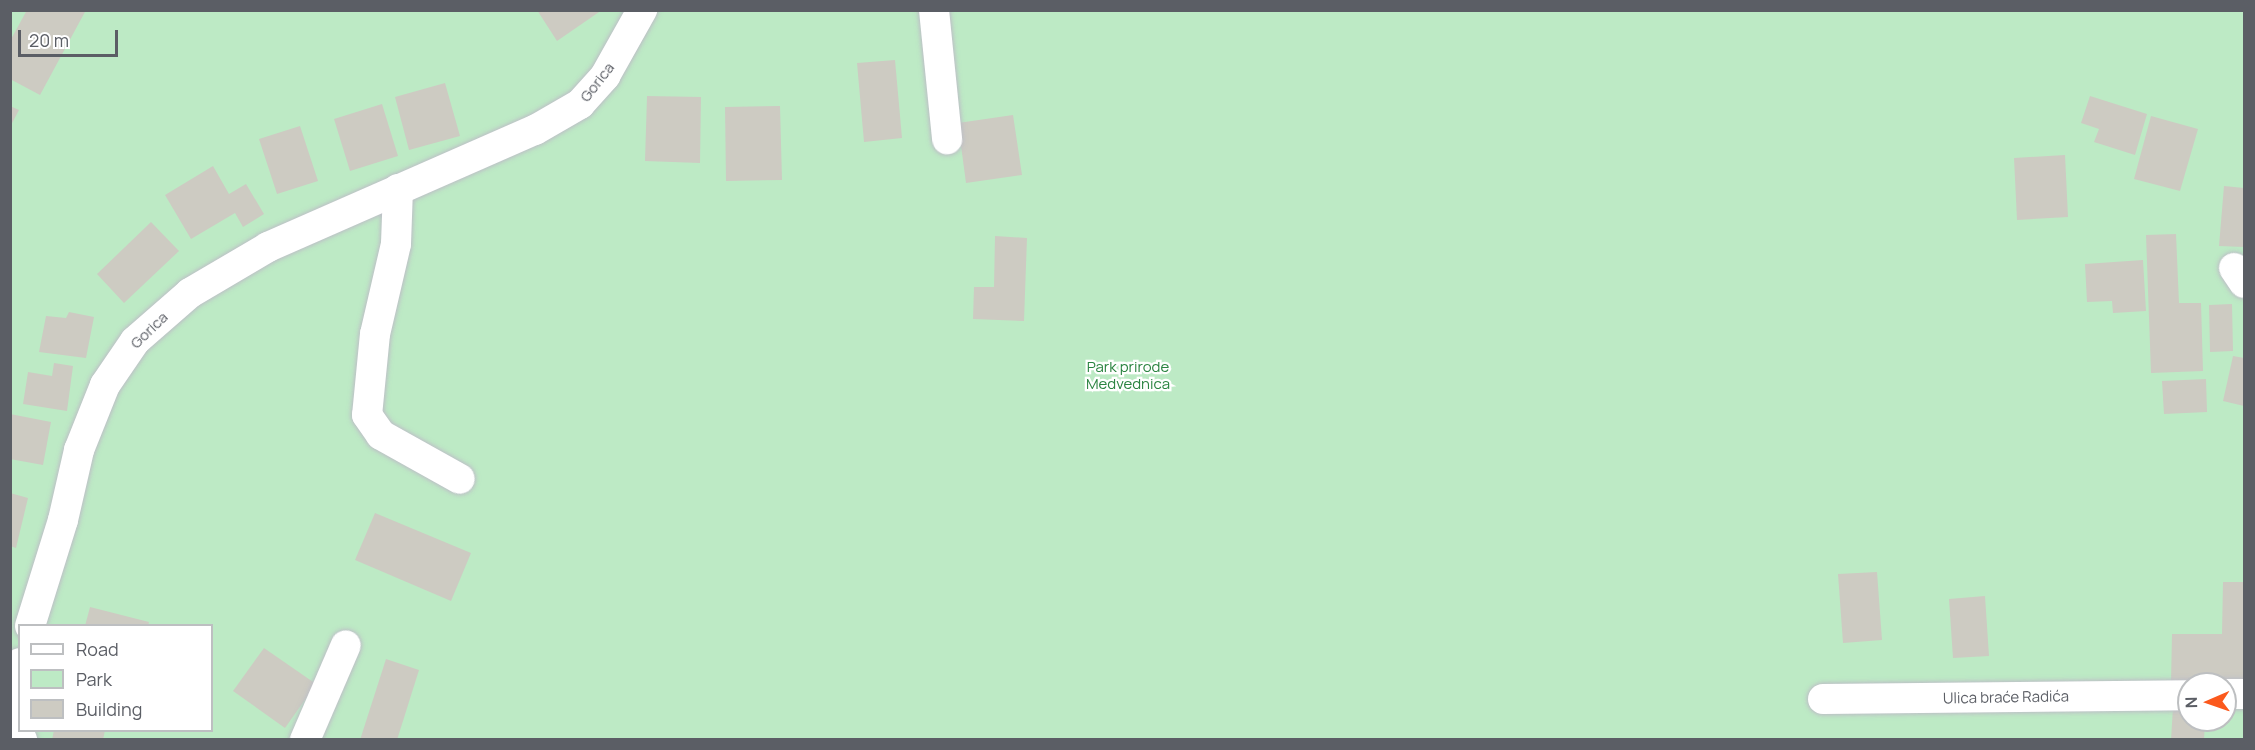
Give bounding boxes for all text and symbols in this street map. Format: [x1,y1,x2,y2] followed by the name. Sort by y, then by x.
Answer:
[21,18,122,56] scale bar
[29,28,69,52] text: 20 m
[576,59,618,105] street label: Gorica
[127,308,171,352] street label: Gorica
[1086,357,1170,392] park label: Park prirode Medvednica
[18,624,213,732] legend
[76,637,119,661] text: Road
[76,667,112,691] text: Park
[2177,672,2237,732] north arrow
[1943,687,2069,707] street label: Ulica braće Radića
[2180,696,2202,709] text: N
[76,697,142,721] text: Building

